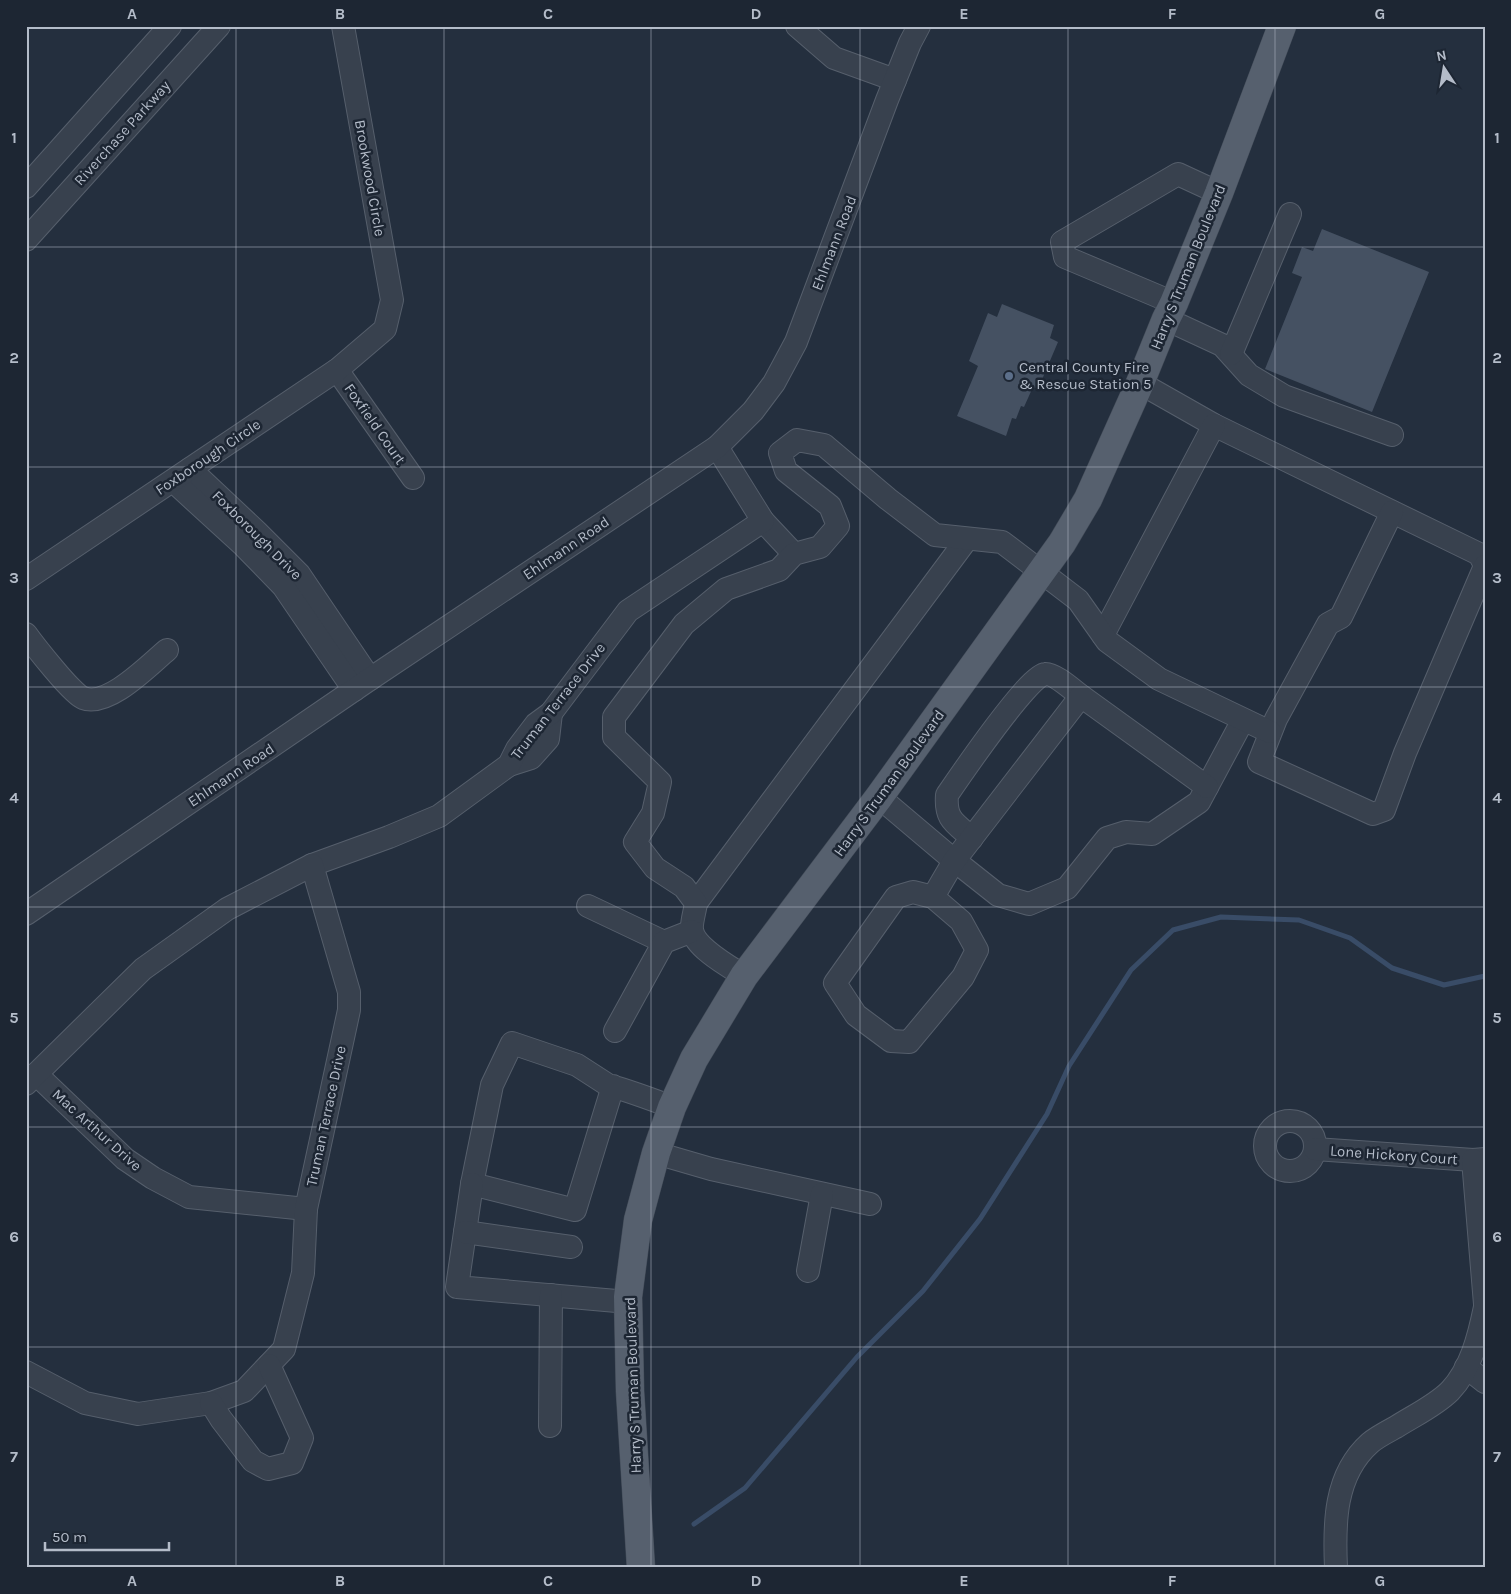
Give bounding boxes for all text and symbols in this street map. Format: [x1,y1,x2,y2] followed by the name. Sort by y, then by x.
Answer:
[127,4,137,23] text: A
[335,4,345,23] text: B
[543,4,553,23] text: C
[751,4,762,23] text: D
[959,4,969,23] text: E
[1168,4,1177,23] text: F
[1375,4,1385,23] text: G
[1418,42,1468,92] north arrow
[1435,46,1448,65] text: N
[70,77,174,189] street label: Riverchase Parkway
[351,118,389,238] street label: Brookwood Circle
[11,128,17,147] text: 1
[1494,128,1500,147] text: 1
[1147,182,1229,352] street label: Harry S Truman Boulevard
[808,193,860,293] street label: Ehlmann Road
[9,348,19,367] text: 2
[1492,348,1502,367] text: 2
[1019,358,1152,393] place label: Central County Fire & Rescue Station 5
[1003,370,1015,382] marker: Central County Fire & Rescue Station 5
[340,380,410,468] street label: Foxfield Court
[152,415,264,499] street label: Foxborough Circle
[208,486,306,584] street label: Foxborough Drive
[519,513,613,583] street label: Ehlmann Road
[9,568,19,587] text: 3
[1492,568,1502,587] text: 3
[507,639,609,763] street label: Truman Terrace Drive
[830,706,948,860] street label: Harry S Truman Boulevard
[184,740,278,810] street label: Ehlmann Road
[9,788,19,807] text: 4
[1492,788,1502,807] text: 4
[9,1008,19,1027] text: 5
[1492,1008,1502,1027] text: 5
[302,1044,350,1188] street label: Truman Terrace Drive
[49,1085,145,1175] street label: Mac Arthur Drive
[1330,1142,1459,1168] street label: Lone Hickory Court
[9,1227,19,1246] text: 6
[1492,1227,1502,1246] text: 6
[621,1296,645,1474] street label: Harry S Truman Boulevard
[10,1447,18,1466] text: 7
[1493,1447,1501,1466] text: 7
[45,1519,169,1551] scale bar
[52,1528,87,1546] text: 50 m
[127,1571,137,1590] text: A
[335,1571,345,1590] text: B
[543,1571,553,1590] text: C
[751,1571,762,1590] text: D
[959,1571,969,1590] text: E
[1168,1571,1177,1590] text: F
[1375,1571,1385,1590] text: G

